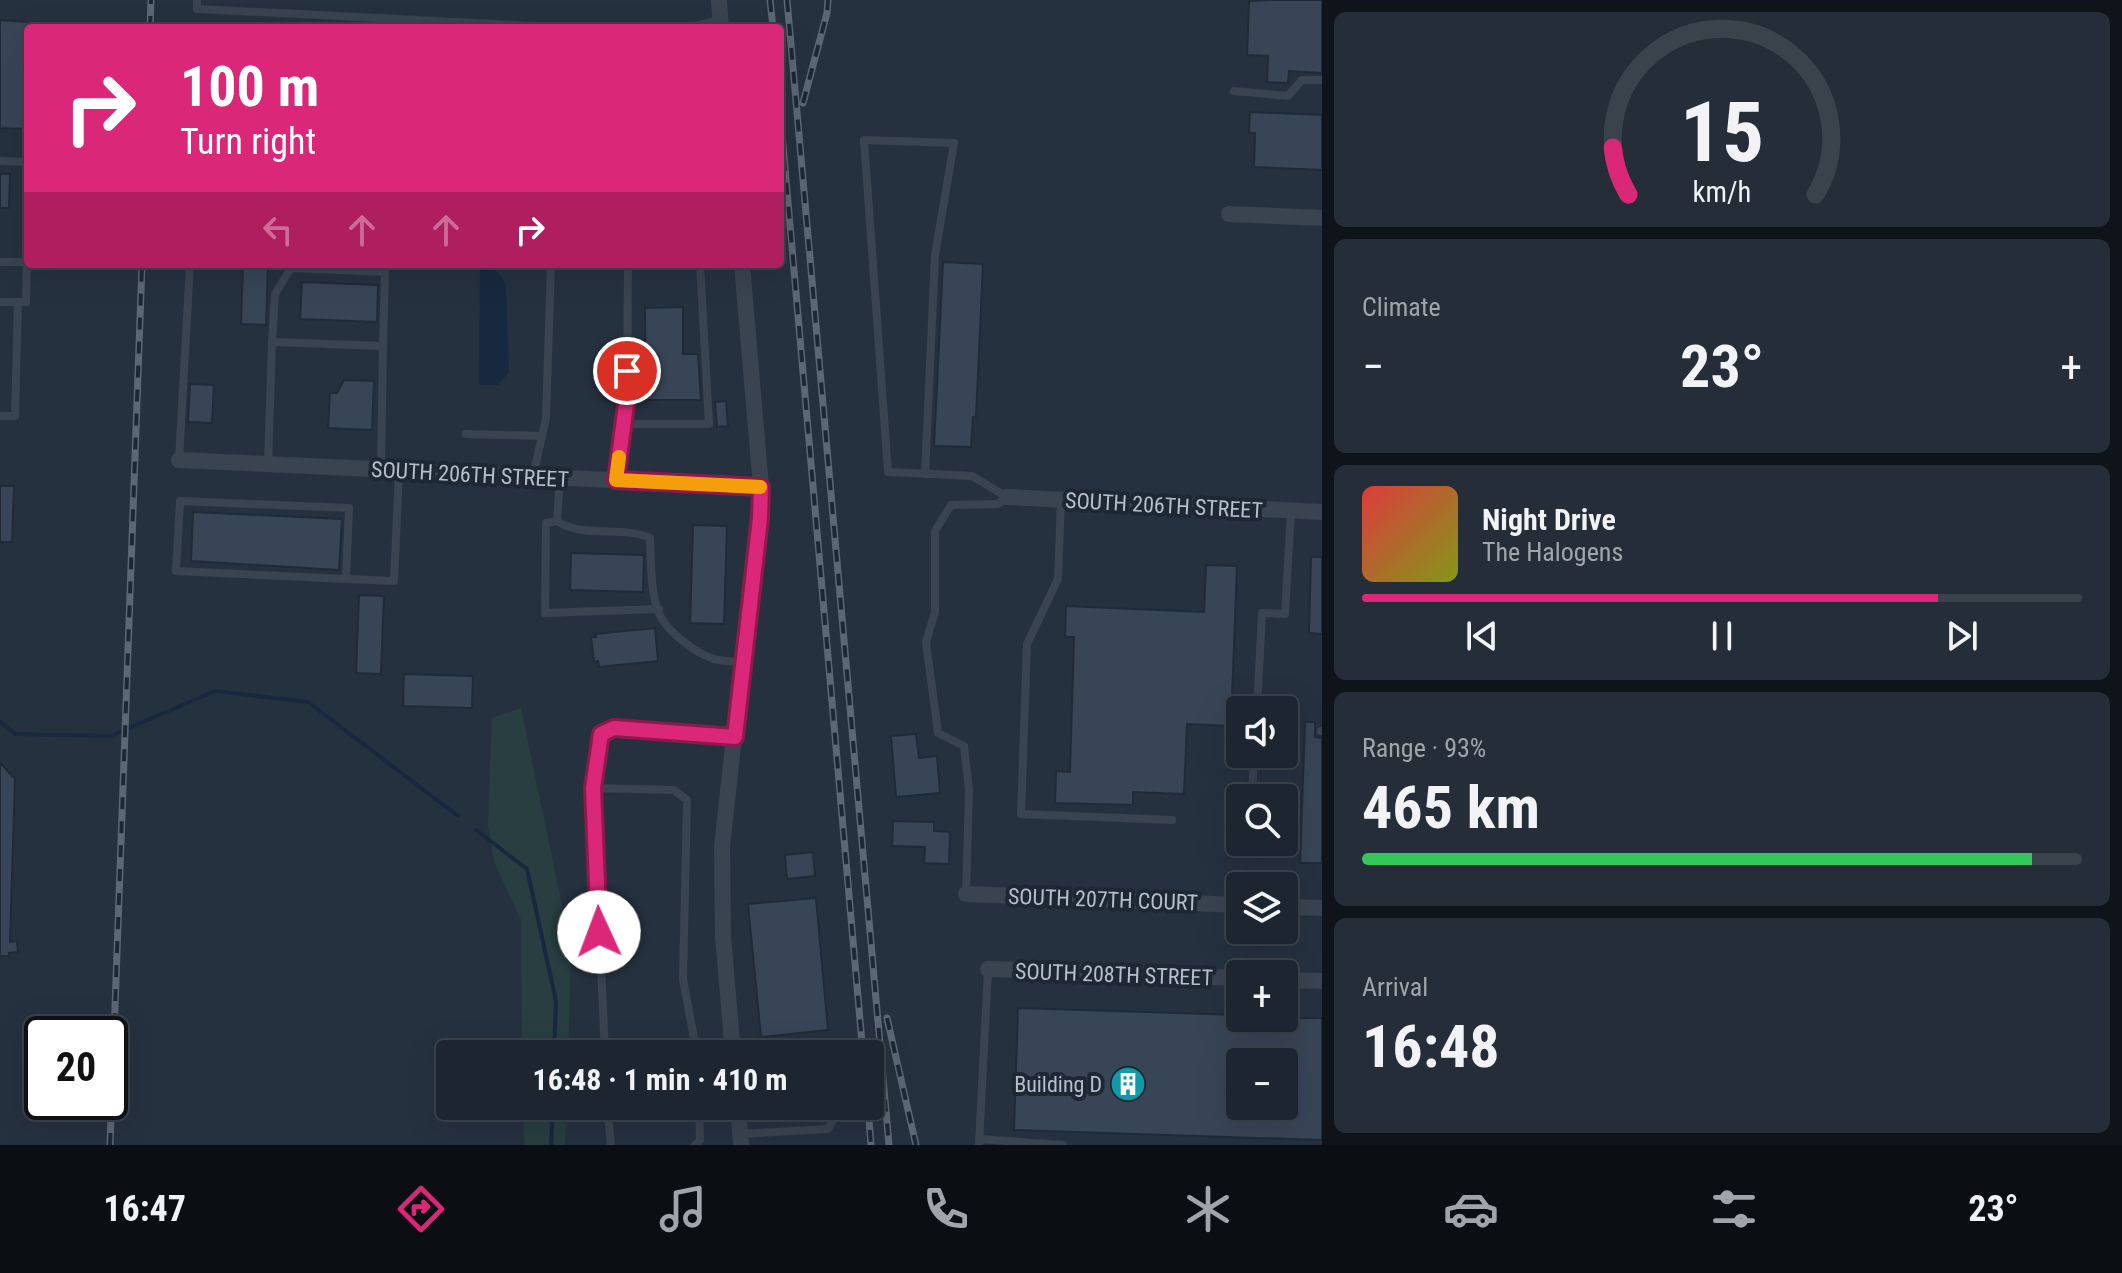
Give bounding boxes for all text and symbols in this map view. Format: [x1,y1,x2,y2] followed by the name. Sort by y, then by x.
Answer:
[180,54,319,120] text: 100 m
[48,56,152,160] icon: right
[1680,84,1764,181] text: 15
[180,121,316,163] text: Turn right
[1693,175,1751,209] text: km/h
[256,208,300,252] icon: left
[340,208,384,252] icon: ahead
[424,208,468,252] icon: ahead
[508,208,552,252] icon: right
[1362,292,1441,322] text: Climate
[1680,331,1764,402] text: 23°
[593,337,661,405] pin
[1362,341,1384,393] text: −
[2060,341,2082,393] text: +
[605,349,649,393] icon: arrive
[370,457,569,492] street label: SOUTH 206TH STREET
[1064,488,1263,523] street label: SOUTH 206TH STREET
[1482,502,1616,537] text: Night Drive
[1482,537,1623,567] text: The Halogens
[1460,614,1504,658] icon: previous
[1700,614,1744,658] icon: pause
[1940,614,1984,658] icon: next
[1226,696,1298,1120] map controls
[1226,696,1298,768] button: sound
[1362,733,1486,763] text: Range · 93%
[1362,772,1540,843] text: 465 km
[1226,784,1298,856] button: search
[1226,872,1298,944] button: layers
[1008,884,1198,915] street label: SOUTH 207TH COURT
[557,890,641,974] position arrow
[1015,959,1213,990] street label: SOUTH 208TH STREET
[1226,960,1298,1032] button: +
[1362,972,1428,1002] text: Arrival
[1362,1011,1500,1082] text: 16:48
[24,1016,128,1120] speed limit sign: 20
[1226,1048,1298,1120] button: −
[533,1062,787,1097] text: 16:48 · 1 min · 410 m
[1109,1065,1147,1103] building icon: Building D
[1014,1072,1102,1097] place label: Building D
[393,1181,449,1237] icon: directions
[655,1181,711,1237] icon: music
[918,1181,974,1237] icon: phone
[1180,1181,1236,1237] icon: climate
[1443,1181,1499,1237] icon: car
[1706,1181,1762,1237] icon: filters
[103,1188,186,1230] text: 16:47
[1968,1188,2019,1230] text: 23°

